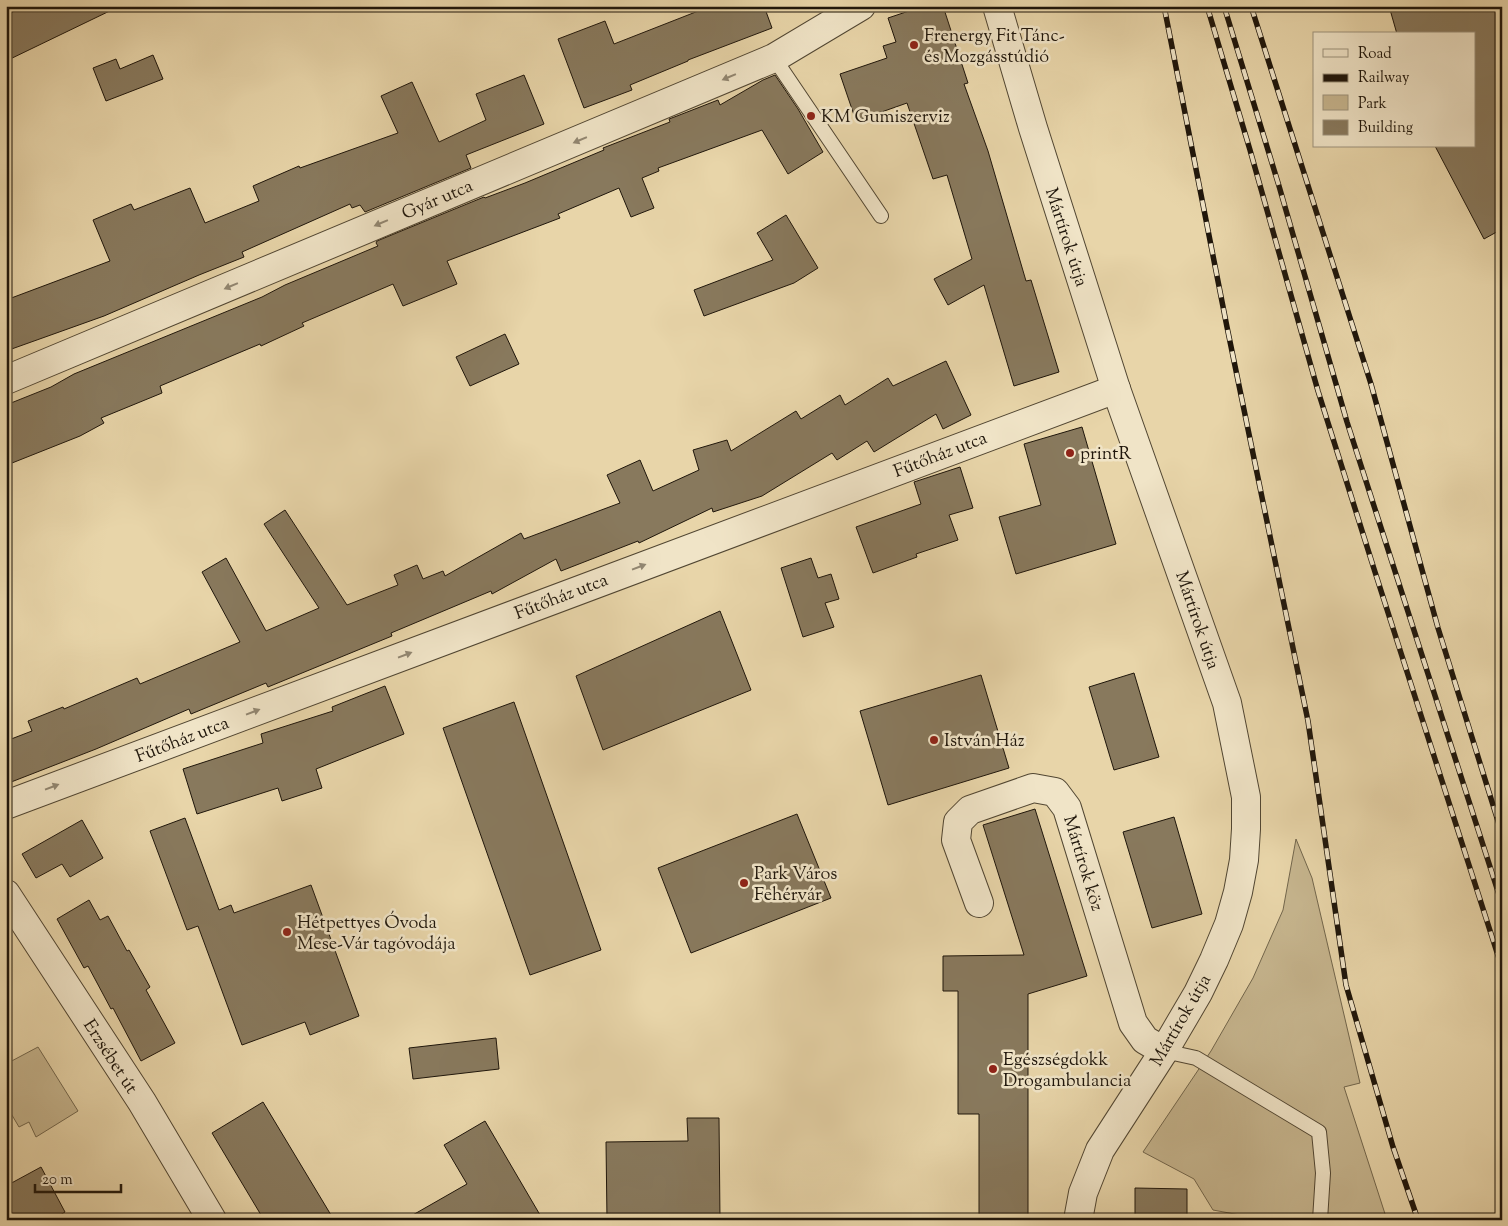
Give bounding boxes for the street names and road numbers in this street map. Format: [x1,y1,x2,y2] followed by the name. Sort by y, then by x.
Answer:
[398,174,478,228] street label: Gyár utca
[1037,185,1093,290] street label: Mártírok útja
[890,426,991,486] street label: Fűtőház utca
[511,568,612,628] street label: Fűtőház utca
[1167,568,1225,673] street label: Mártírok útja
[132,711,233,771] street label: Fűtőház utca
[1055,813,1109,915] street label: Mártírok köz
[1145,970,1219,1072] street label: Mártírok útja
[75,1015,143,1100] street label: Erzsébet út

